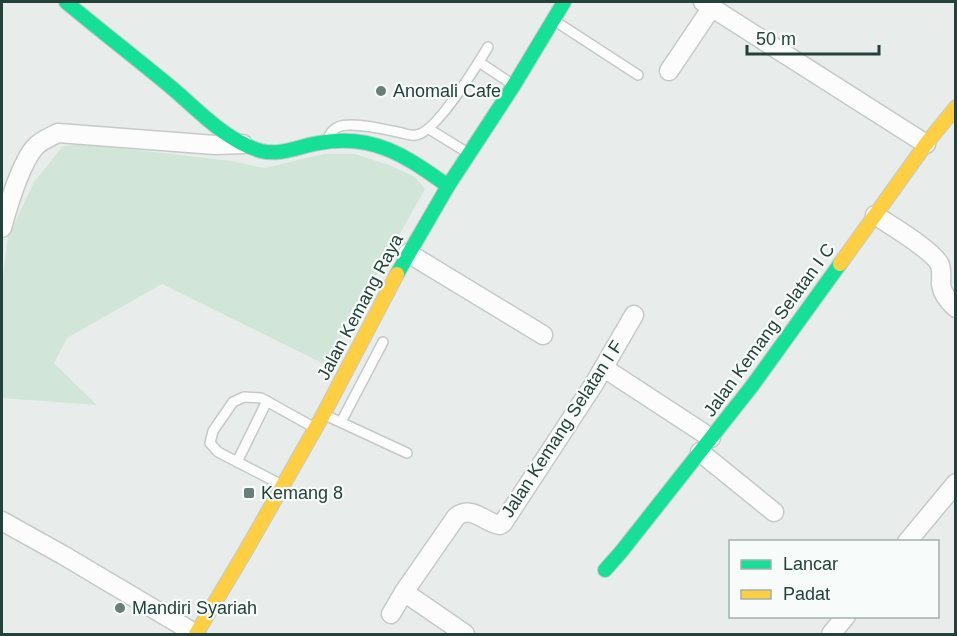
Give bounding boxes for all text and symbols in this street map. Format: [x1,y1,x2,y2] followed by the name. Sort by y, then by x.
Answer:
[747,18,879,56] scale bar
[756,29,796,49] text: 50 m
[393,81,501,101] place label: Anomali Cafe
[374,84,388,98] marker: Anomali Cafe
[313,230,407,383] street label: Jalan Kemang Raya
[699,240,839,420] street label: Jalan Kemang Selatan I C
[497,337,627,521] street label: Jalan Kemang Selatan I F
[261,483,343,503] place label: Kemang 8
[242,486,256,500] marker: Kemang 8
[729,540,939,618] legend
[783,554,838,574] text: Lancar
[783,584,830,604] text: Padat
[132,598,257,618] place label: Mandiri Syariah
[113,601,127,615] marker: Mandiri Syariah

